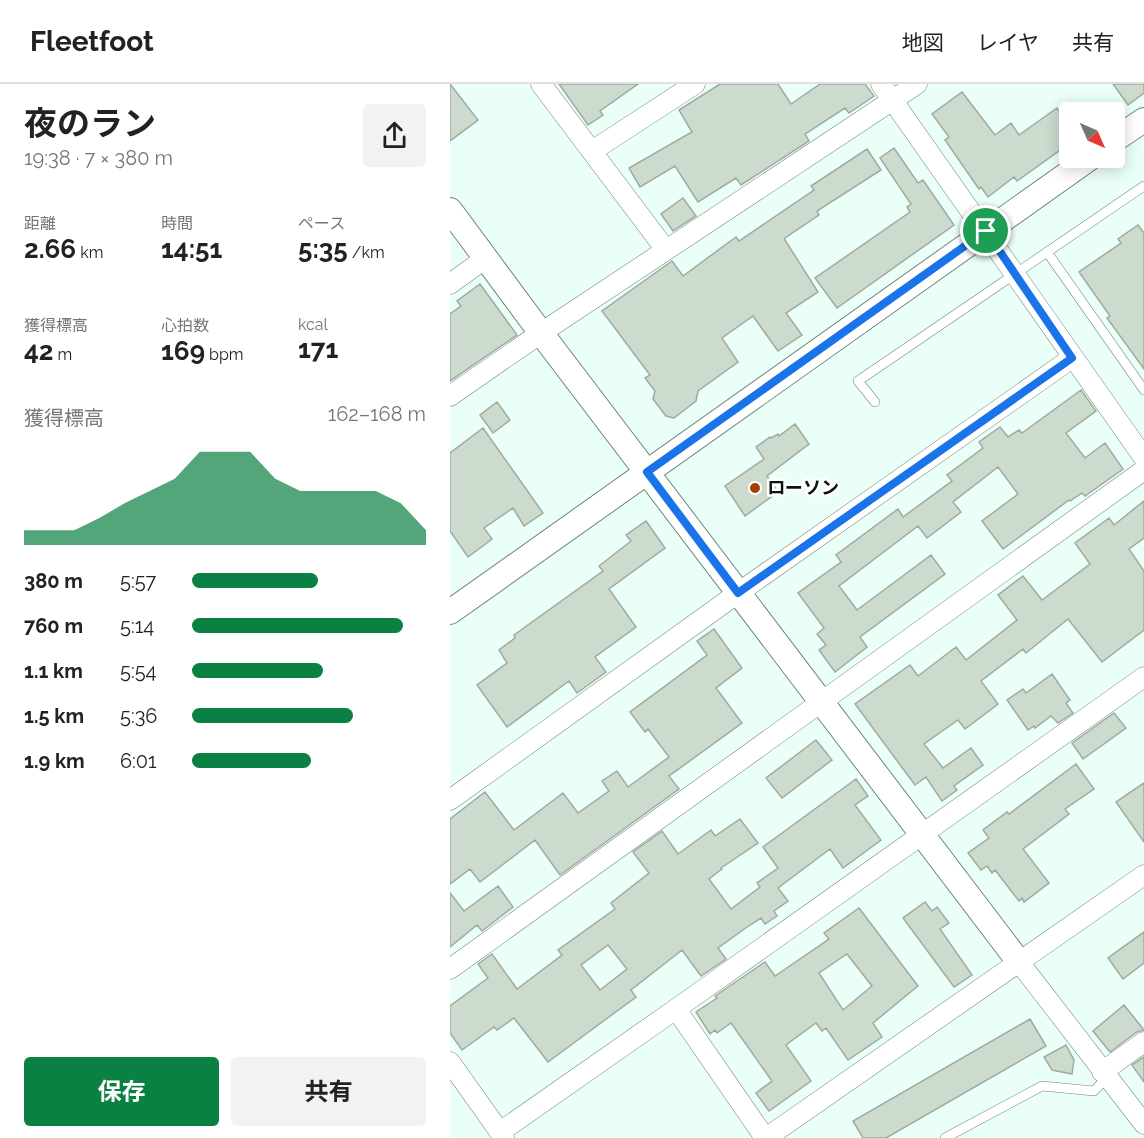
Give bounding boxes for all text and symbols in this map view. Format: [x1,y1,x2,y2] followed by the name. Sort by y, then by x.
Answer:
[30,25,154,58] text: Fleetfoot
[902,30,944,55] text: 地図
[977,30,1039,55] text: レイヤ
[1072,30,1114,55] text: 共有
[1059,102,1125,168] north arrow
[1059,102,1125,168] map controls
[24,104,156,143] text: 夜のラン
[363,104,426,167] button: share
[24,146,173,170] text: 19:38 · 7 × 380 m
[960,205,1011,256] pin
[24,214,56,233] text: 距離
[161,214,193,233] text: 時間
[298,214,345,233] text: ペース
[969,214,1002,247] icon: arrive
[24,234,76,264] text: 2.66
[161,234,222,264] text: 14:51
[298,234,348,264] text: 5:35
[76,243,103,262] text: km
[348,243,385,262] text: /km
[298,315,328,334] text: kcal
[24,316,88,335] text: 獲得標高
[161,316,209,335] text: 心拍数
[298,334,338,364] text: 171
[24,336,54,366] text: 42
[161,336,205,366] text: 169
[54,345,72,364] text: m
[205,345,243,364] text: bpm
[328,402,426,426] text: 162–168 m
[24,406,104,430] text: 獲得標高
[767,477,839,498] place label: ローソン
[748,481,762,495] marker: ローソン
[24,569,83,593] text: 380 m
[120,569,156,593] text: 5:57
[24,614,83,638] text: 760 m
[120,614,154,638] text: 5:14
[24,659,83,683] text: 1.1 km
[120,659,156,683] text: 5:54
[24,704,84,728] text: 1.5 km
[120,704,157,728] text: 5:36
[24,749,85,773] text: 1.9 km
[120,749,157,773] text: 6:01
[24,1057,219,1126] button: 保存
[231,1057,426,1126] button: 共有

